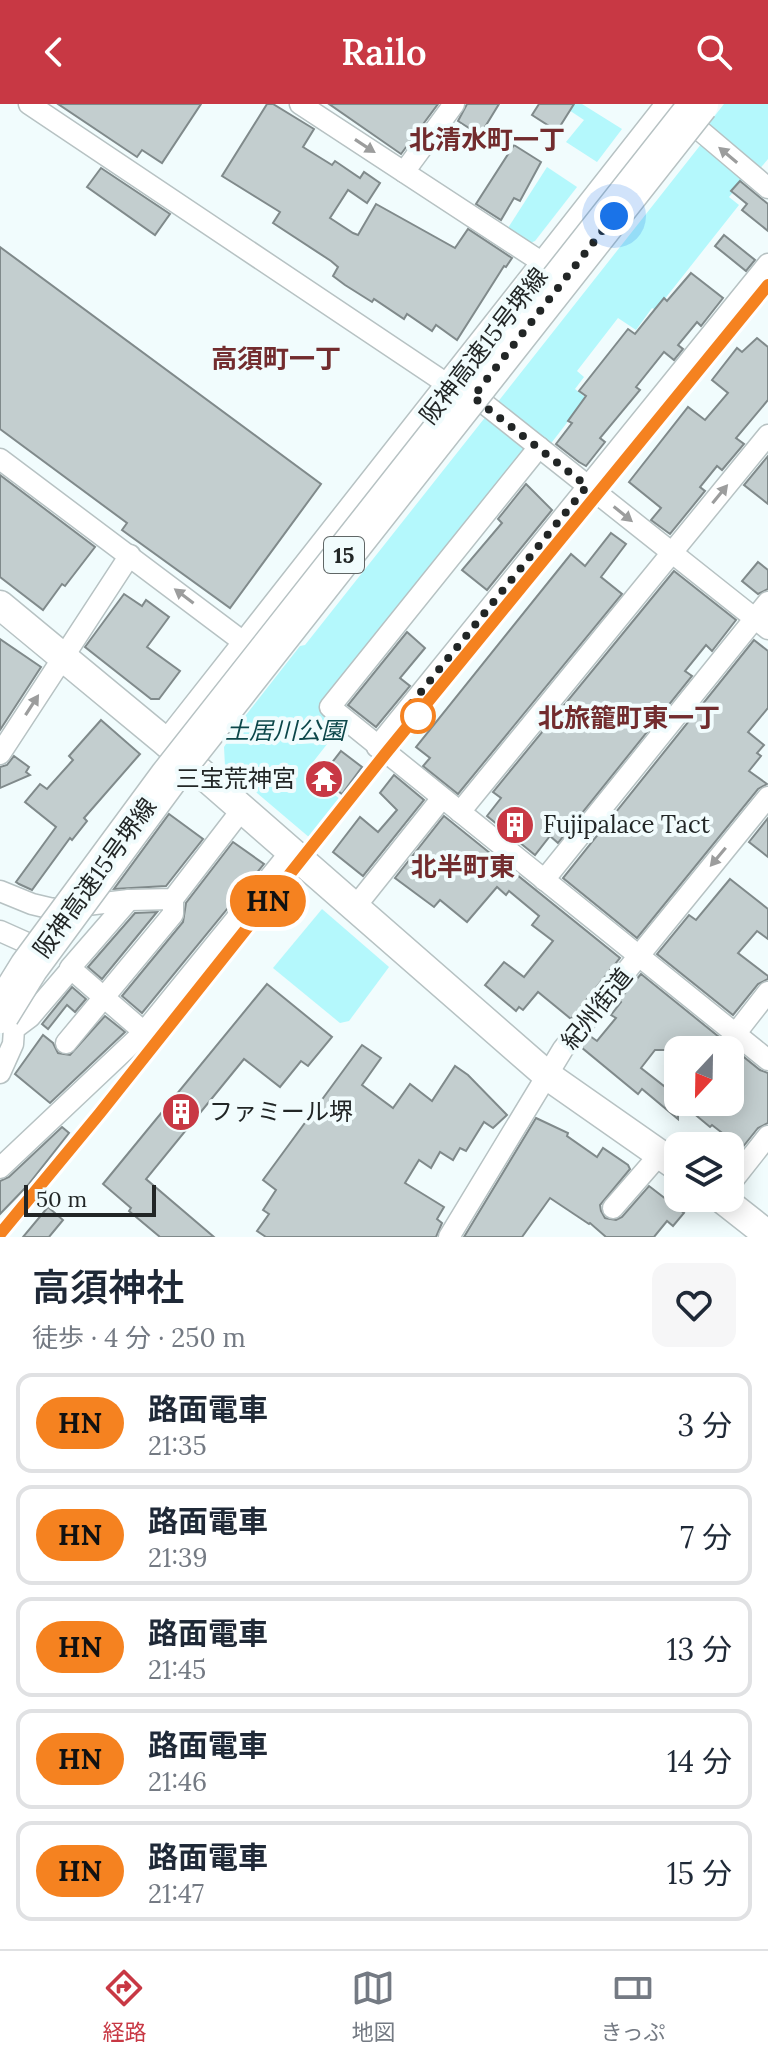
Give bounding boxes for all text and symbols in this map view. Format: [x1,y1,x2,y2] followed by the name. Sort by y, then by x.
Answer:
[341,29,427,75] text: Railo
[32,30,76,74] icon: back
[692,30,736,74] icon: search
[409,123,565,156] district label: 北清水町一丁
[354,139,376,153] one-way arrow
[718,147,738,164] one-way arrow
[594,196,634,236] your location
[413,261,554,430] street label: 阪神高速15号堺線
[211,342,341,375] district label: 高須町一丁
[711,484,728,504] one-way arrow
[613,505,633,522] one-way arrow
[324,537,364,573] road number: 15
[174,589,194,605] one-way arrow
[24,694,38,716] one-way arrow
[401,699,435,733] unlabelled marker
[538,701,720,734] district label: 北旅籠町東一丁
[225,715,348,746] park label: 土居川公園
[303,758,345,800] temple icon: 三宝荒神宮
[176,763,296,794] place label: 三宝荒神宮
[26,792,163,964] street label: 阪神高速15号堺線
[494,804,536,846] building icon: Fujipalace Tact
[543,809,711,840] place label: Fujipalace Tact
[710,847,727,867] one-way arrow
[411,850,515,883] district label: 北半町東
[232,875,304,927] line badge: HN
[246,883,290,919] text: HN
[554,962,639,1056] street label: 紀州街道
[664,1036,744,1116] north arrow
[664,1036,744,1212] map controls
[160,1091,202,1133] building icon: ファミール堺
[209,1096,353,1127] place label: ファミール堺
[664,1132,744,1212] button: layers
[24,1181,156,1217] scale bar
[36,1185,87,1213] text: 50 m
[32,1263,184,1311] text: 高須神社
[652,1263,736,1347] button: heart
[32,1321,246,1354] text: 徒歩 · 4 分 · 250 m
[148,1390,268,1428] text: 路面電車
[58,1405,102,1441] text: HN
[677,1406,732,1444] text: 3 分
[148,1429,207,1462] text: 21:35
[148,1502,268,1540] text: 路面電車
[58,1517,102,1553] text: HN
[680,1518,732,1556] text: 7 分
[148,1541,207,1574] text: 21:39
[148,1614,268,1652] text: 路面電車
[58,1629,102,1665] text: HN
[666,1630,732,1668] text: 13 分
[148,1653,206,1686] text: 21:45
[148,1726,268,1764] text: 路面電車
[58,1741,102,1777] text: HN
[667,1742,732,1780] text: 14 分
[148,1765,207,1798] text: 21:46
[148,1838,268,1876] text: 路面電車
[58,1853,102,1889] text: HN
[667,1854,732,1892] text: 15 分
[148,1877,204,1910] text: 21:47
[102,1966,146,2046] tab: 経路
[351,1966,395,2046] tab: 地図
[600,1966,666,2046] tab: きっぷ

